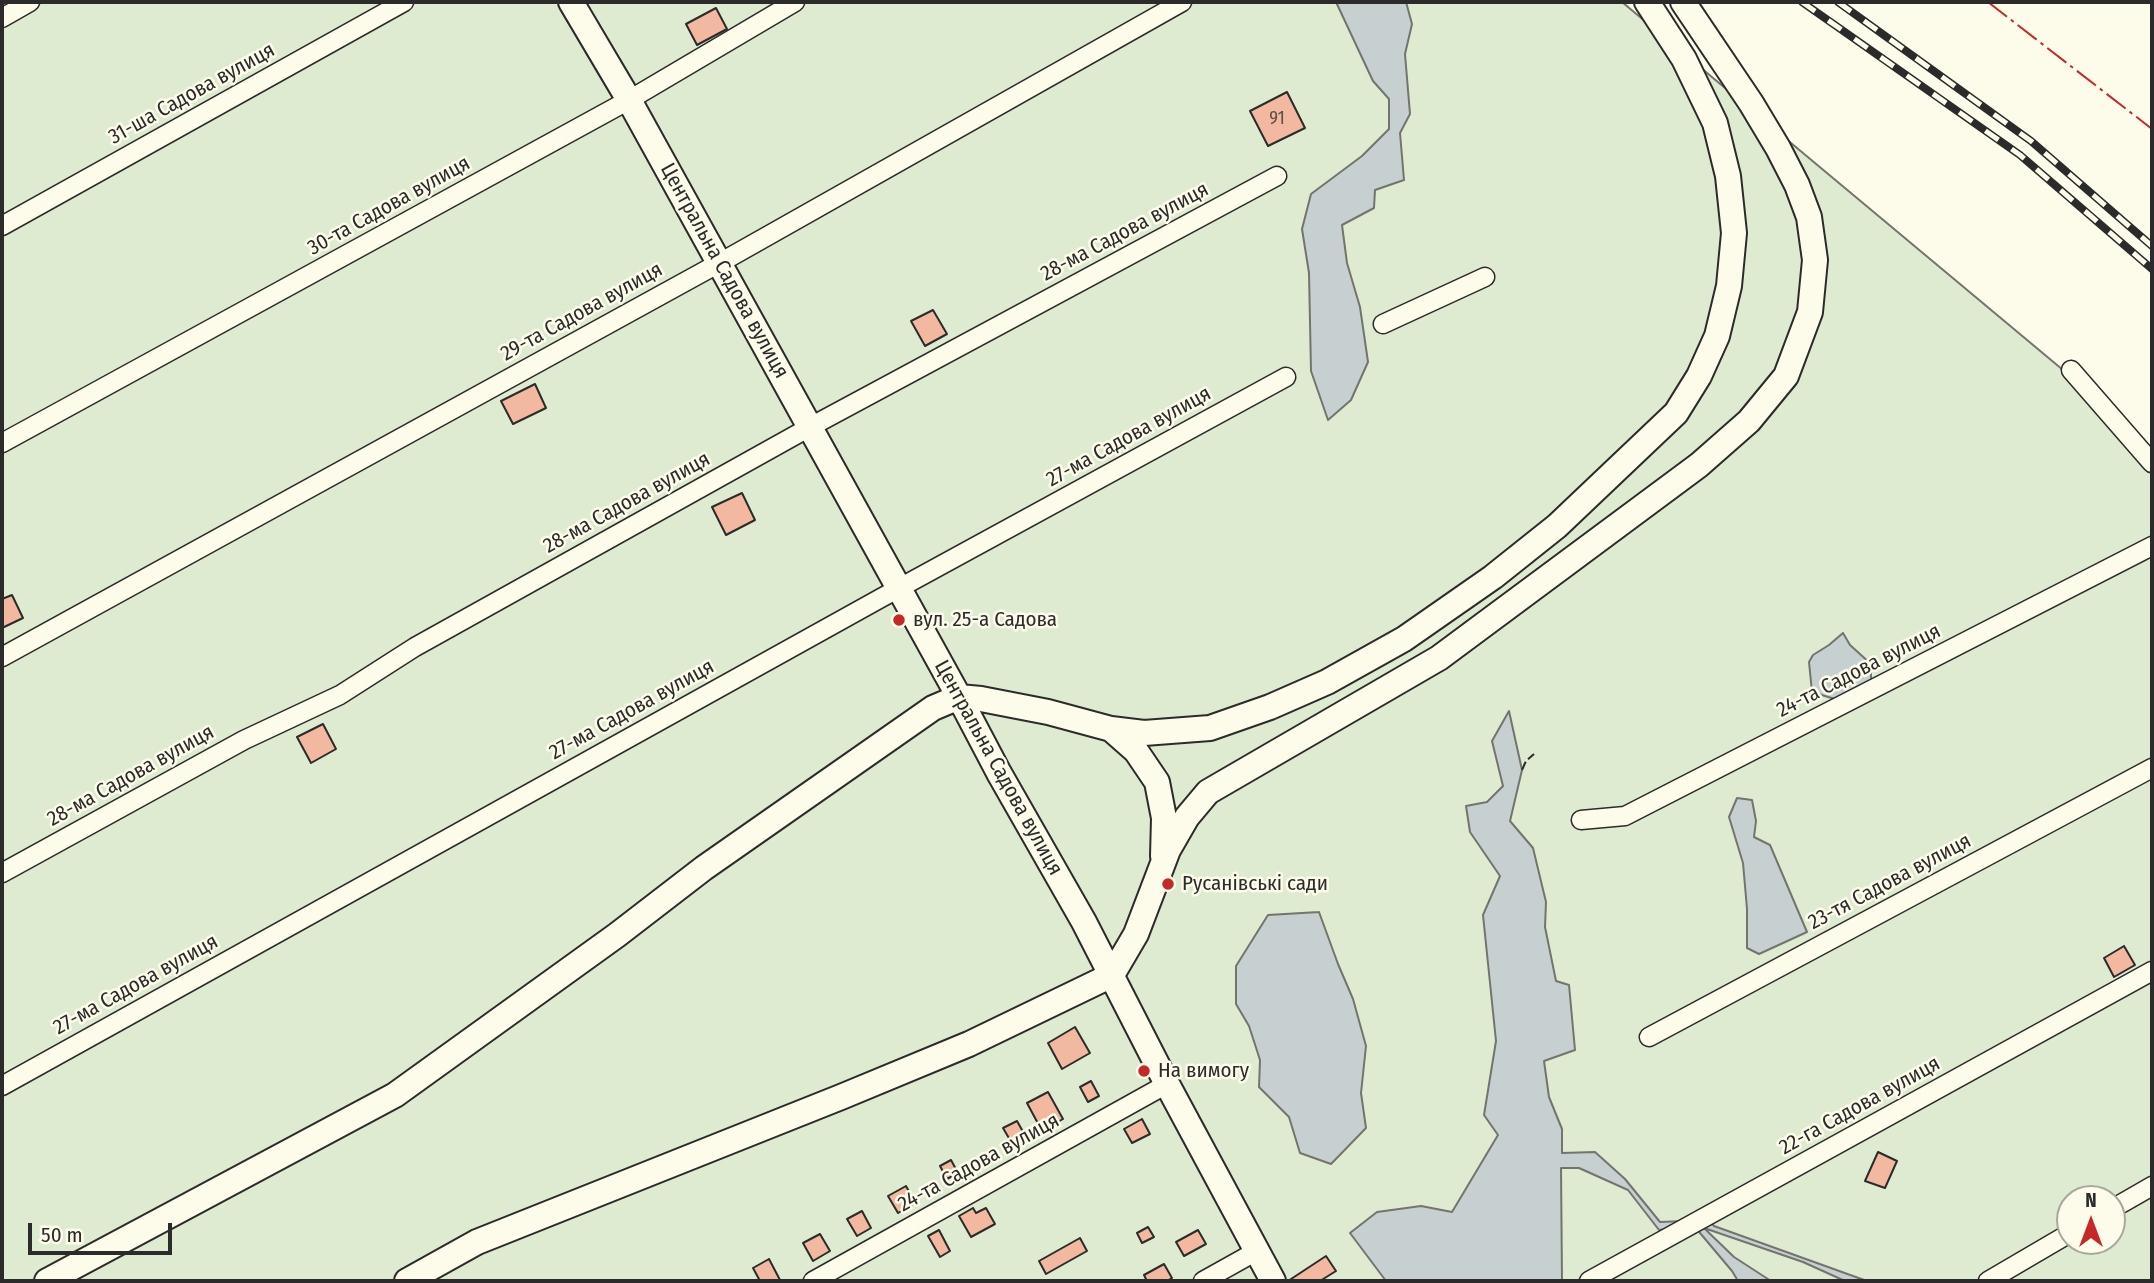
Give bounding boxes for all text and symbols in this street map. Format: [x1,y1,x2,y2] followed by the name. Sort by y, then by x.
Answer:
[105,38,279,150] street label: 31-ша Садова вулиця
[1269,108,1285,130] house number: 91
[303,151,475,261] street label: 30-та Садова вулиця
[654,159,794,383] street label: Центральна Садова вулиця
[1037,177,1213,287] street label: 28-ма Садова вулиця
[497,257,667,367] street label: 29-та Садова вулиця
[1042,381,1216,493] street label: 27-ма Садова вулиця
[539,447,715,559] street label: 28-ма Садова вулиця
[913,607,1057,633] place label: вул. 25-а Садова
[891,612,907,628] marker: вул. 25-а Садова
[1773,619,1945,723] street label: 24-та Садова вулиця
[545,654,719,766] street label: 27-ма Садова вулиця
[928,656,1068,880] street label: Центральна Садова вулиця
[43,720,219,832] street label: 28-ма Садова вулиця
[1804,829,1976,935] street label: 23-тя Садова вулиця
[1182,871,1328,897] place label: Русанівські сади
[1160,876,1176,892] marker: Русанівські сади
[49,929,223,1041] street label: 27-ма Садова вулиця
[1775,1051,1945,1161] street label: 22-га Садова вулиця
[1158,1058,1249,1084] place label: На вимогу
[1136,1063,1152,1079] marker: На вимогу
[894,1108,1064,1218] street label: 24-та Садова вулиця
[2056,1185,2126,1255] north arrow
[2085,1189,2097,1212] text: N
[32,1210,175,1254] scale bar
[41,1222,83,1248] text: 50 m

